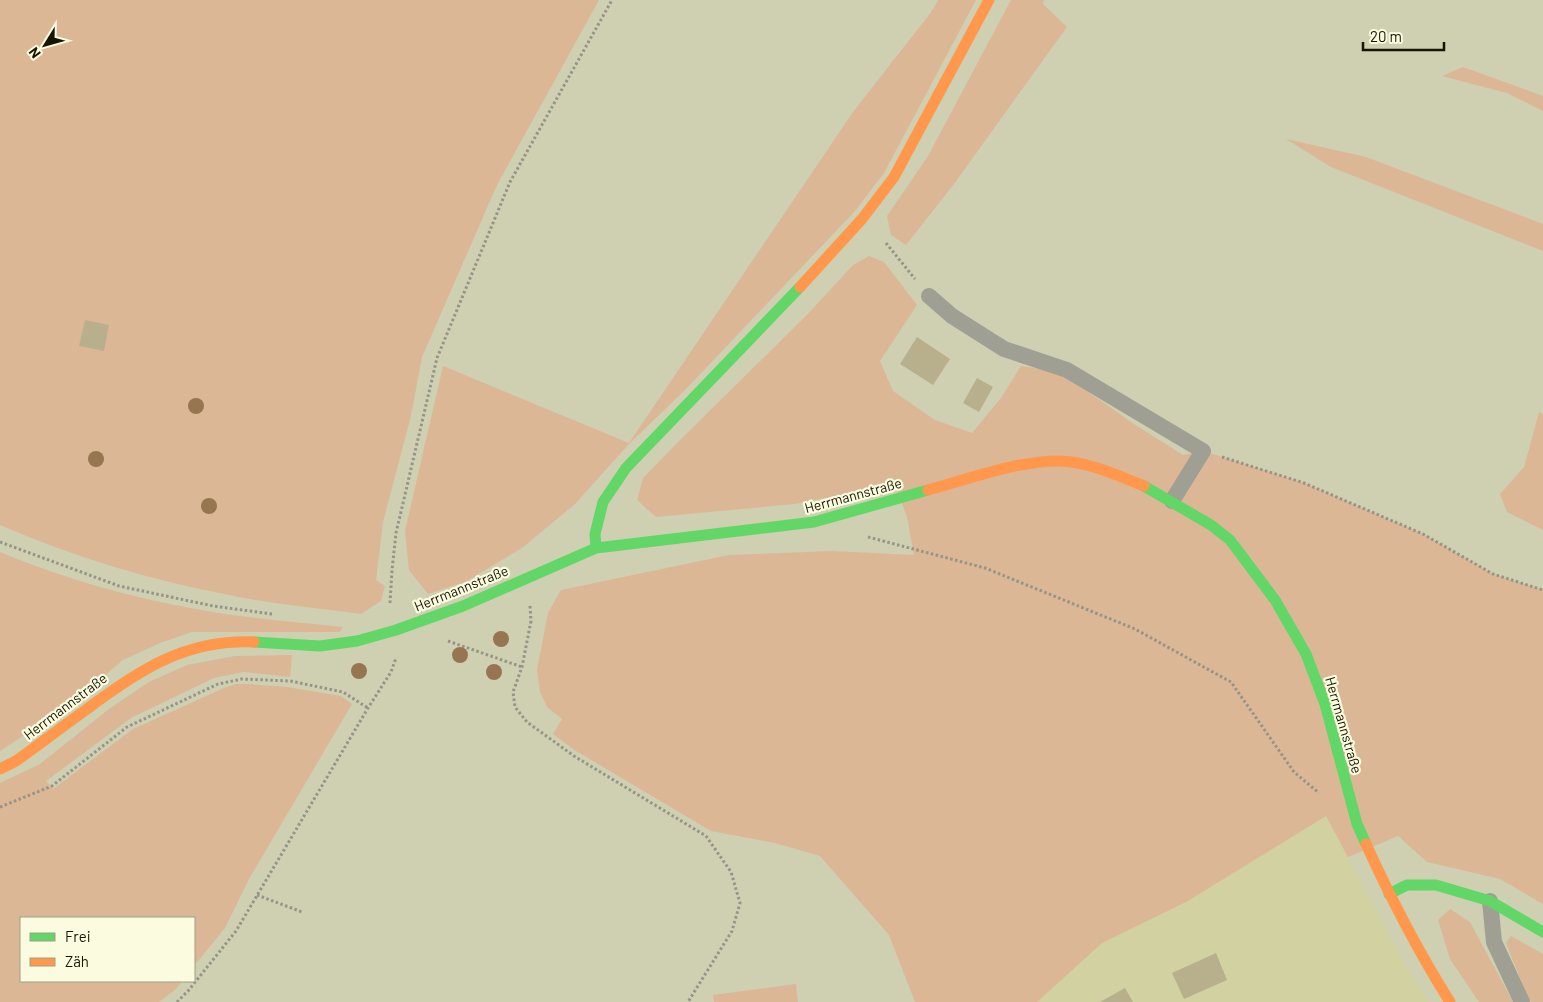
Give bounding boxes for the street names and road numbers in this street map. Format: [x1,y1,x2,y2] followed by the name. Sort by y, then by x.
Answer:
[803,474,903,516] street label: Herrmannstraße
[411,561,511,615] street label: Herrmannstraße
[20,669,110,743] street label: Herrmannstraße
[1322,675,1366,775] street label: Herrmannstraße

